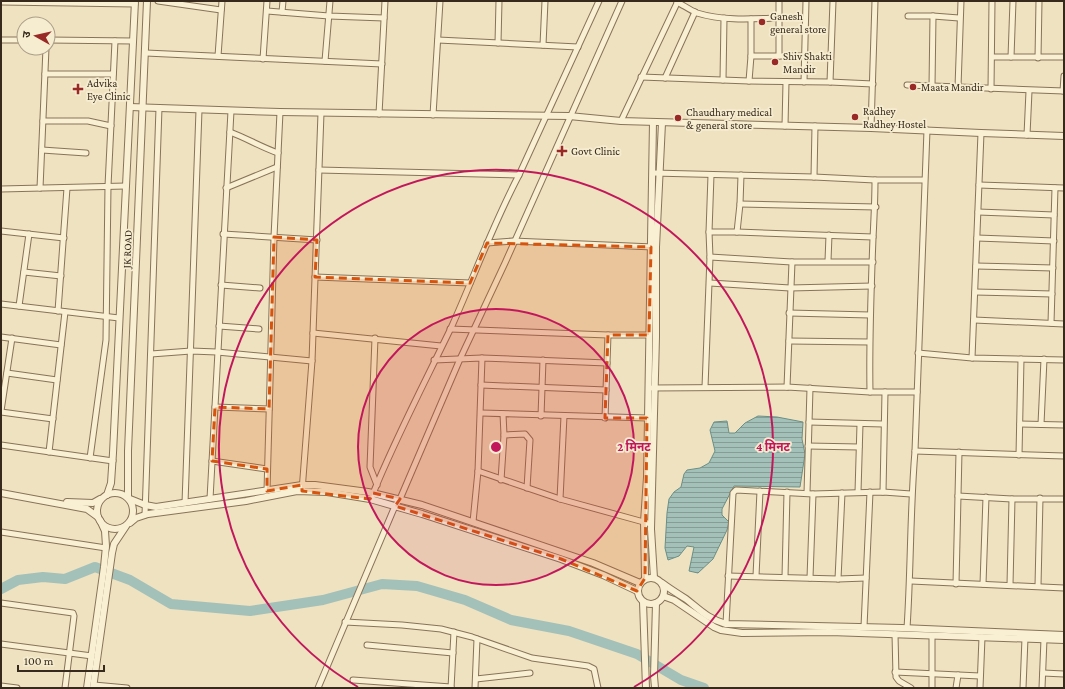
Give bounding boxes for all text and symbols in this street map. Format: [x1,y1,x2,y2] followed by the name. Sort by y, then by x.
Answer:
[770,10,827,36] place label: Ganesh general store
[16,16,56,56] north arrow
[757,17,767,27] marker: Ganesh general store
[20,30,33,39] text: उ
[783,50,832,75] place label: Shiv Shakti Mandir
[770,57,780,67] marker: Shiv Shakti Mandir
[87,77,131,103] place label: Advika Eye Clinic
[921,81,984,93] place label: Maata Mandir
[908,82,918,92] marker: Maata Mandir
[72,83,84,95] marker: Advika Eye Clinic
[863,105,926,131] place label: Radhey Radhey Hostel
[686,106,772,132] place label: Chaudhary medical & general store
[850,112,860,122] marker: Radhey Radhey Hostel
[673,113,683,123] marker: Chaudhary medical & general store
[556,145,568,157] marker: Govt Clinic
[571,145,620,157] place label: Govt Clinic
[120,230,135,270] street label: JK ROAD
[617,439,651,454] text: 2 मिनट
[756,439,791,454] text: 4 मिनट
[489,440,503,454] centre of rings
[18,647,104,673] scale bar
[24,654,54,668] text: 100 m

